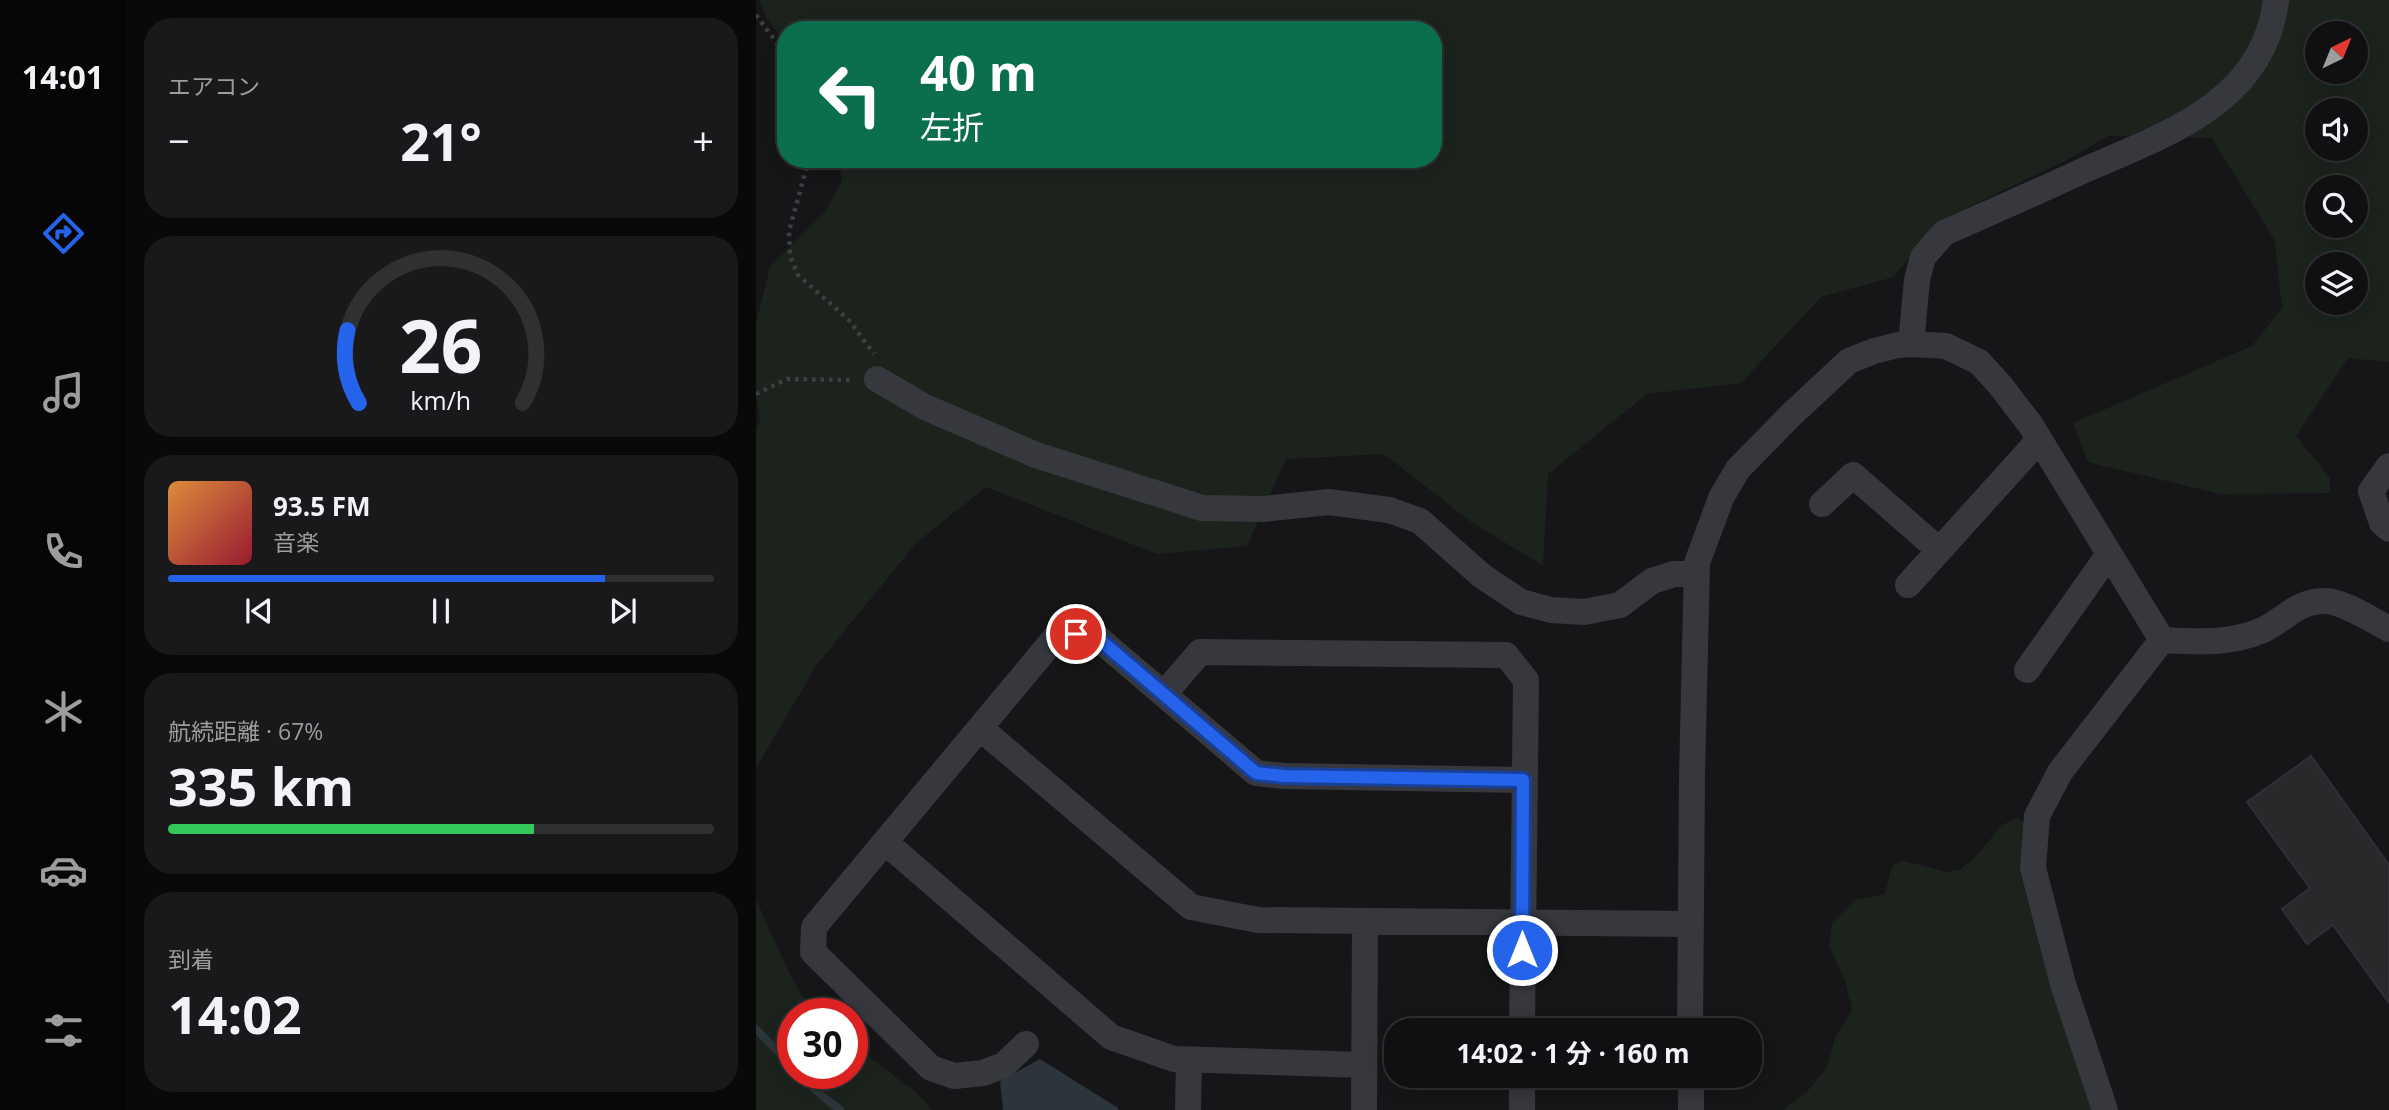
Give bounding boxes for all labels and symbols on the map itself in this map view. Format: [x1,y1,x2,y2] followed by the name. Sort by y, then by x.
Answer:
[2305,21,2368,84] north arrow
[1046,604,1106,664] pin
[1485,913,1559,987] position arrow
[777,998,868,1089] speed limit sign: 30

